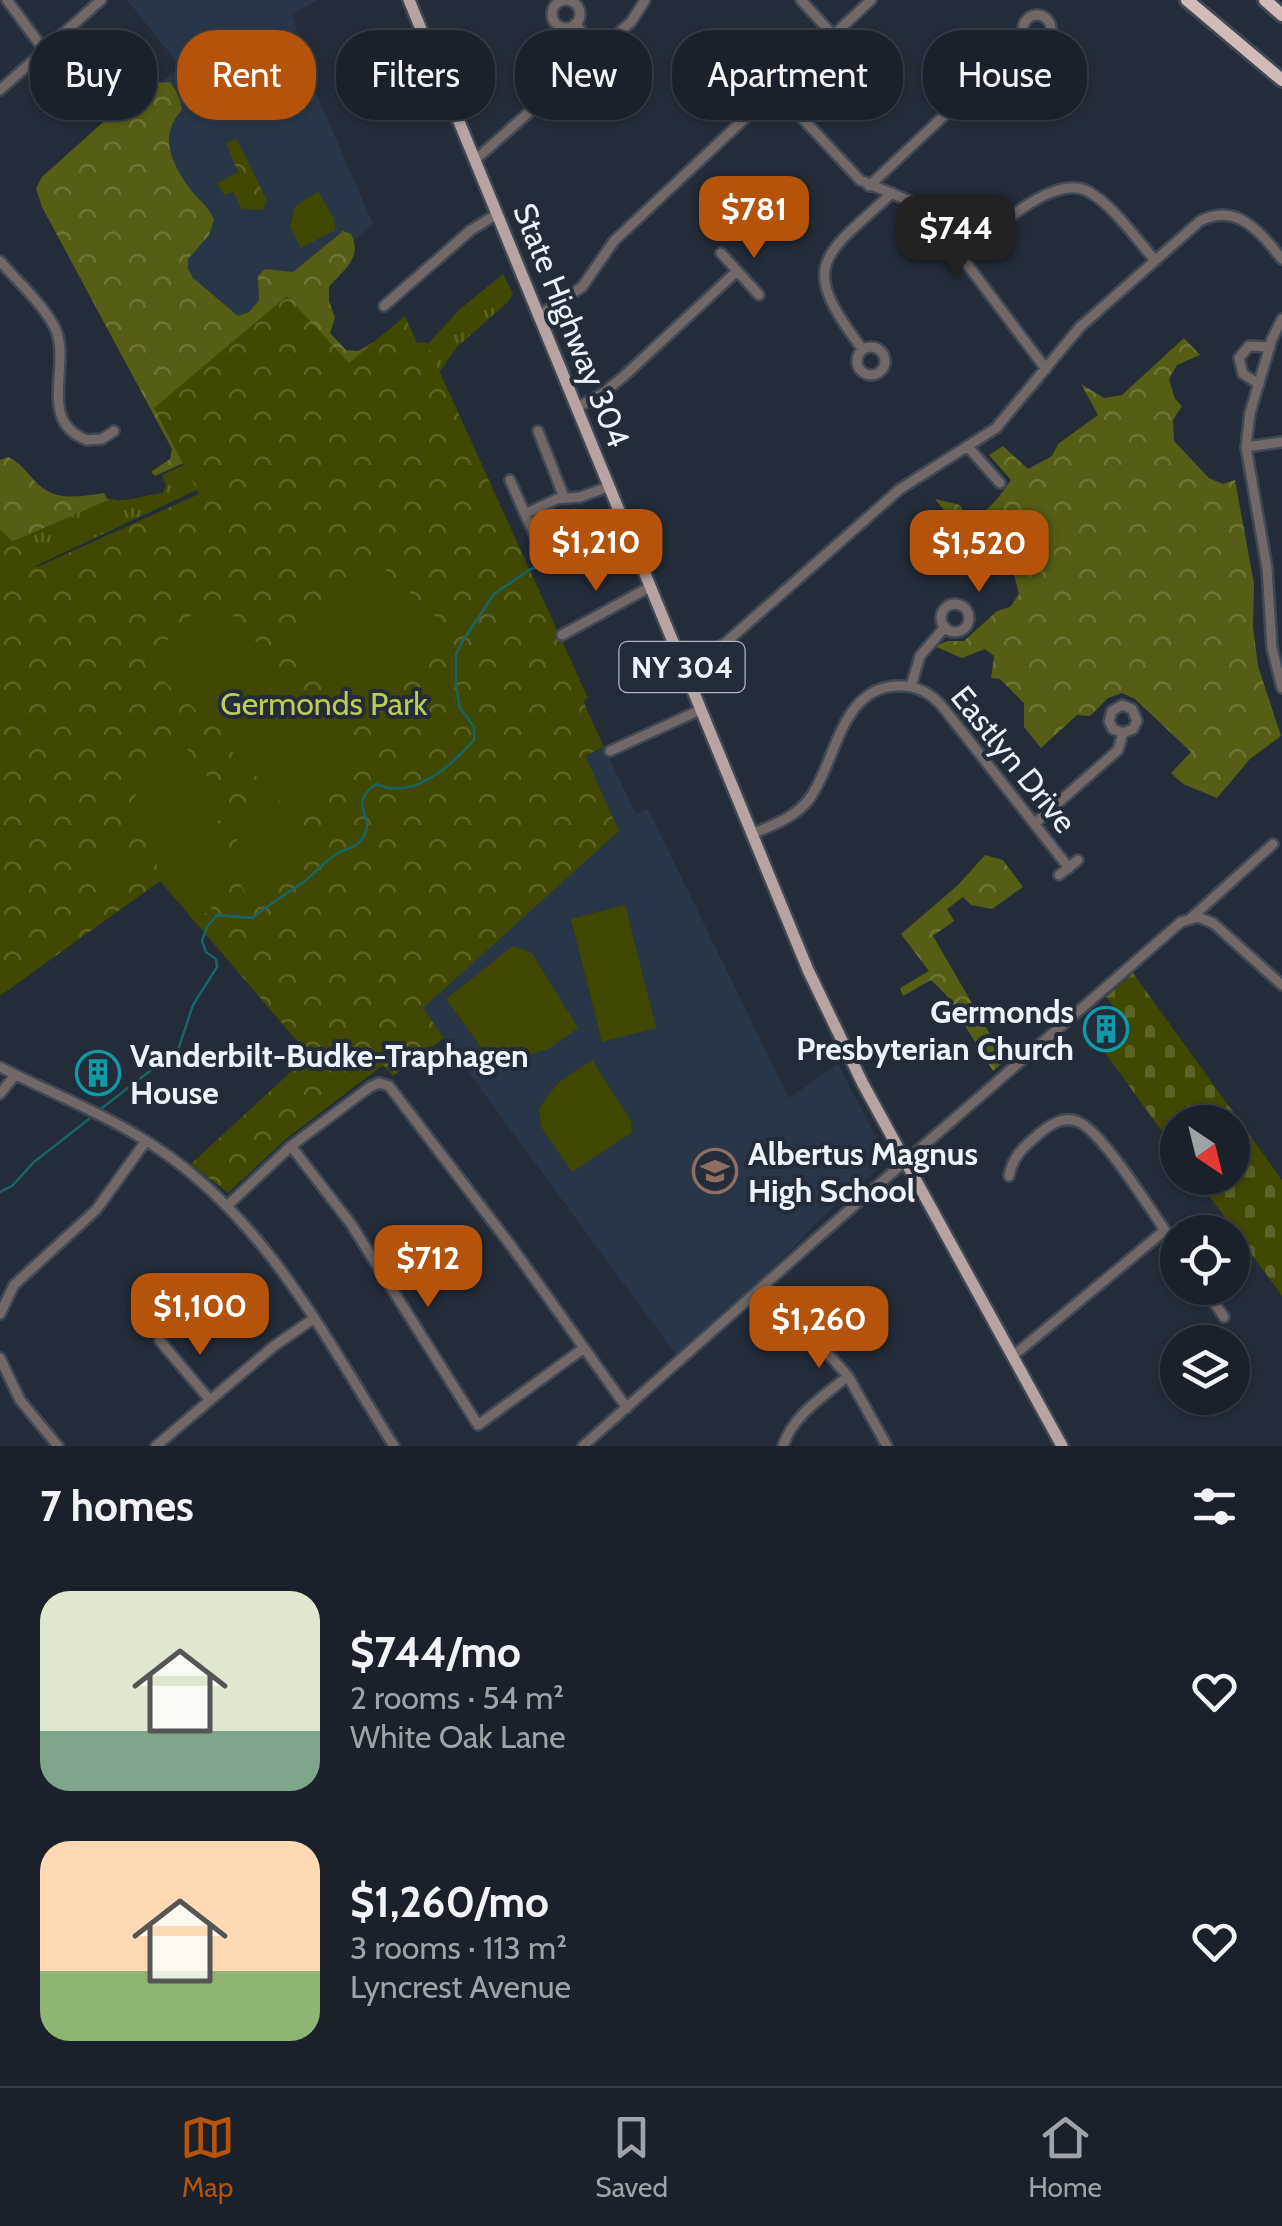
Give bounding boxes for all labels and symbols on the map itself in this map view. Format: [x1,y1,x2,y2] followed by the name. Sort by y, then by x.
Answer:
[695,176,813,261] pin: $781
[897,195,1015,280] pin: $744
[505,197,639,453] street label: State Highway 304
[515,509,677,594] pin: $1,210
[898,510,1060,595] pin: $1,520
[620,642,744,692] road number: NY 304
[943,678,1085,840] street label: Eastlyn Drive
[220,684,428,723] park label: Germonds Park
[796,992,1074,1068] place label: Germonds Presbyterian Church
[1083,1006,1129,1052] building icon: Germonds Presbyterian Church
[130,1036,529,1112] place label: Vanderbilt-Budke-Traphagen House
[75,1050,121,1096] building icon: Vanderbilt-Budke-Traphagen House
[1160,1105,1250,1195] north arrow
[748,1134,978,1210] place label: Albertus Magnus High School
[692,1148,738,1194] school or university icon: Albertus Magnus High School
[369,1225,487,1310] pin: $712
[119,1273,281,1358] pin: $1,100
[738,1286,900,1371] pin: $1,260

